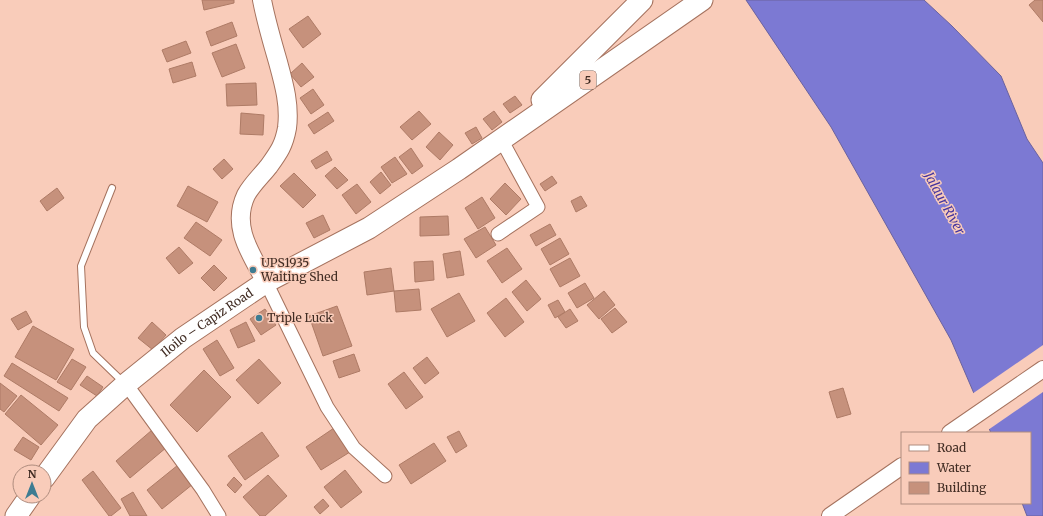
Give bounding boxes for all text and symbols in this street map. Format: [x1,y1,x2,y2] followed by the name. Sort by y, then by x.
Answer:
[580,71,596,89] road number: 5
[919,167,969,238] water label: Jalaur River
[260,255,338,284] place label: UPS1935 Waiting Shed
[248,265,258,275] marker: UPS1935 Waiting Shed
[158,285,256,360] street label: Iloilo – Capiz Road
[267,310,333,325] place label: Triple Luck
[254,313,264,323] marker: Triple Luck
[901,432,1031,504] legend
[937,440,966,455] text: Road
[936,460,972,475] text: Water
[12,464,52,504] north arrow
[28,467,37,481] text: N
[937,480,987,495] text: Building

